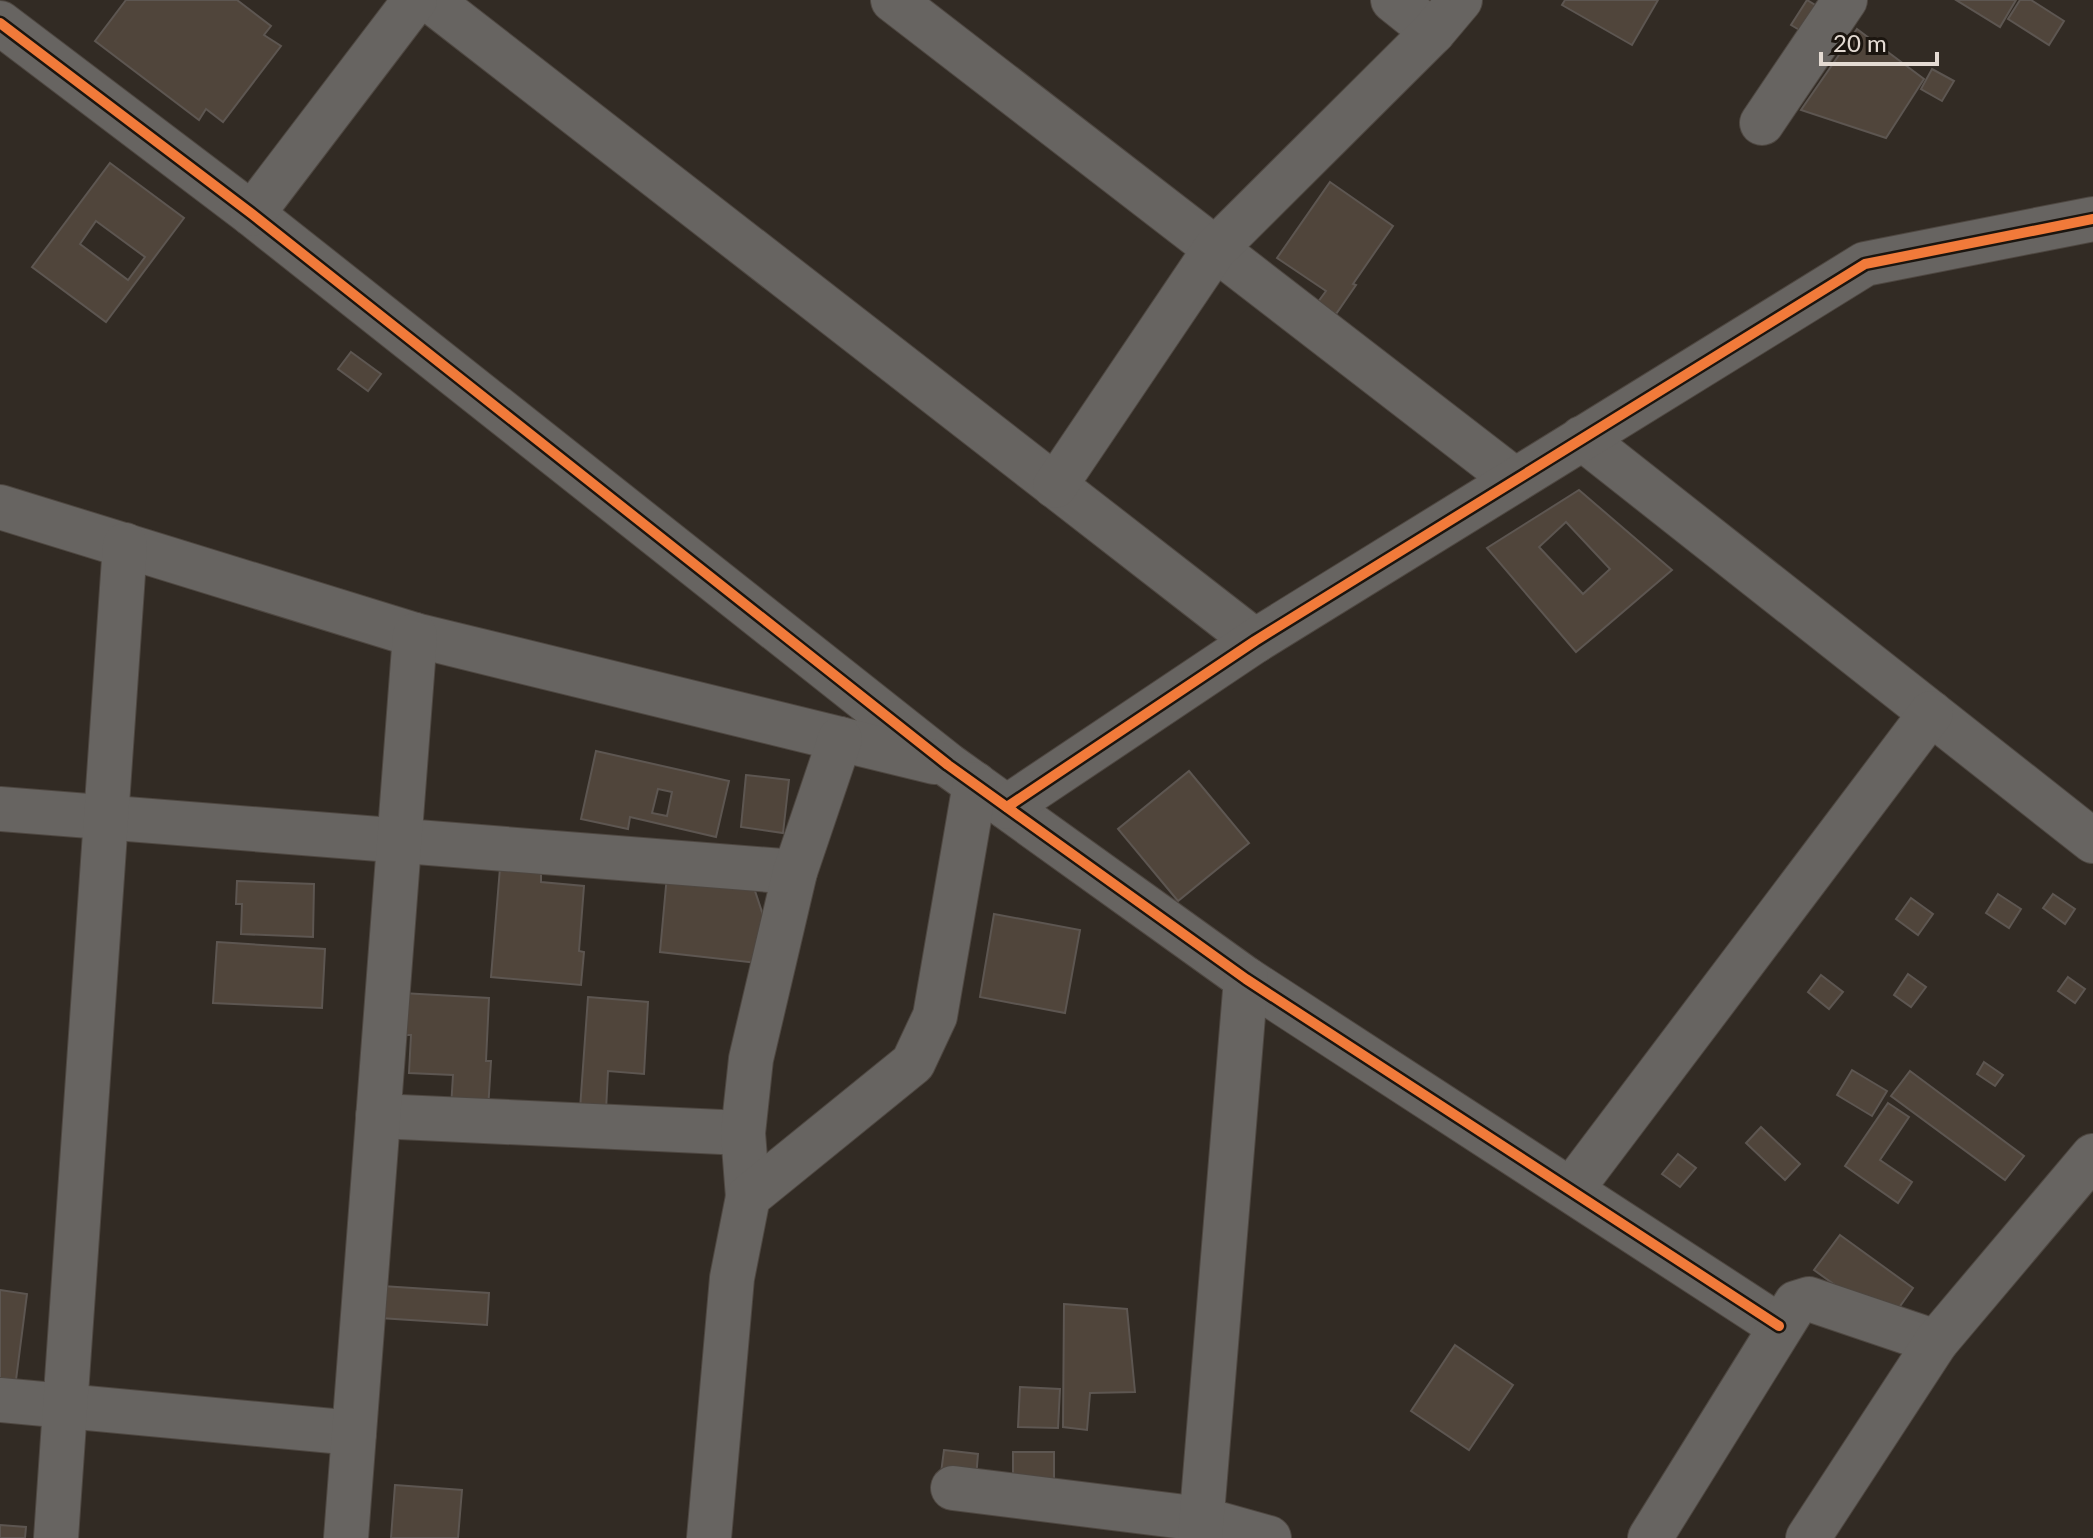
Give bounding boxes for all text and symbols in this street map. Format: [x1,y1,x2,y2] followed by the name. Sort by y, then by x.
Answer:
[1821,16,1937,66] scale bar
[1833,28,1887,57] text: 20 m

